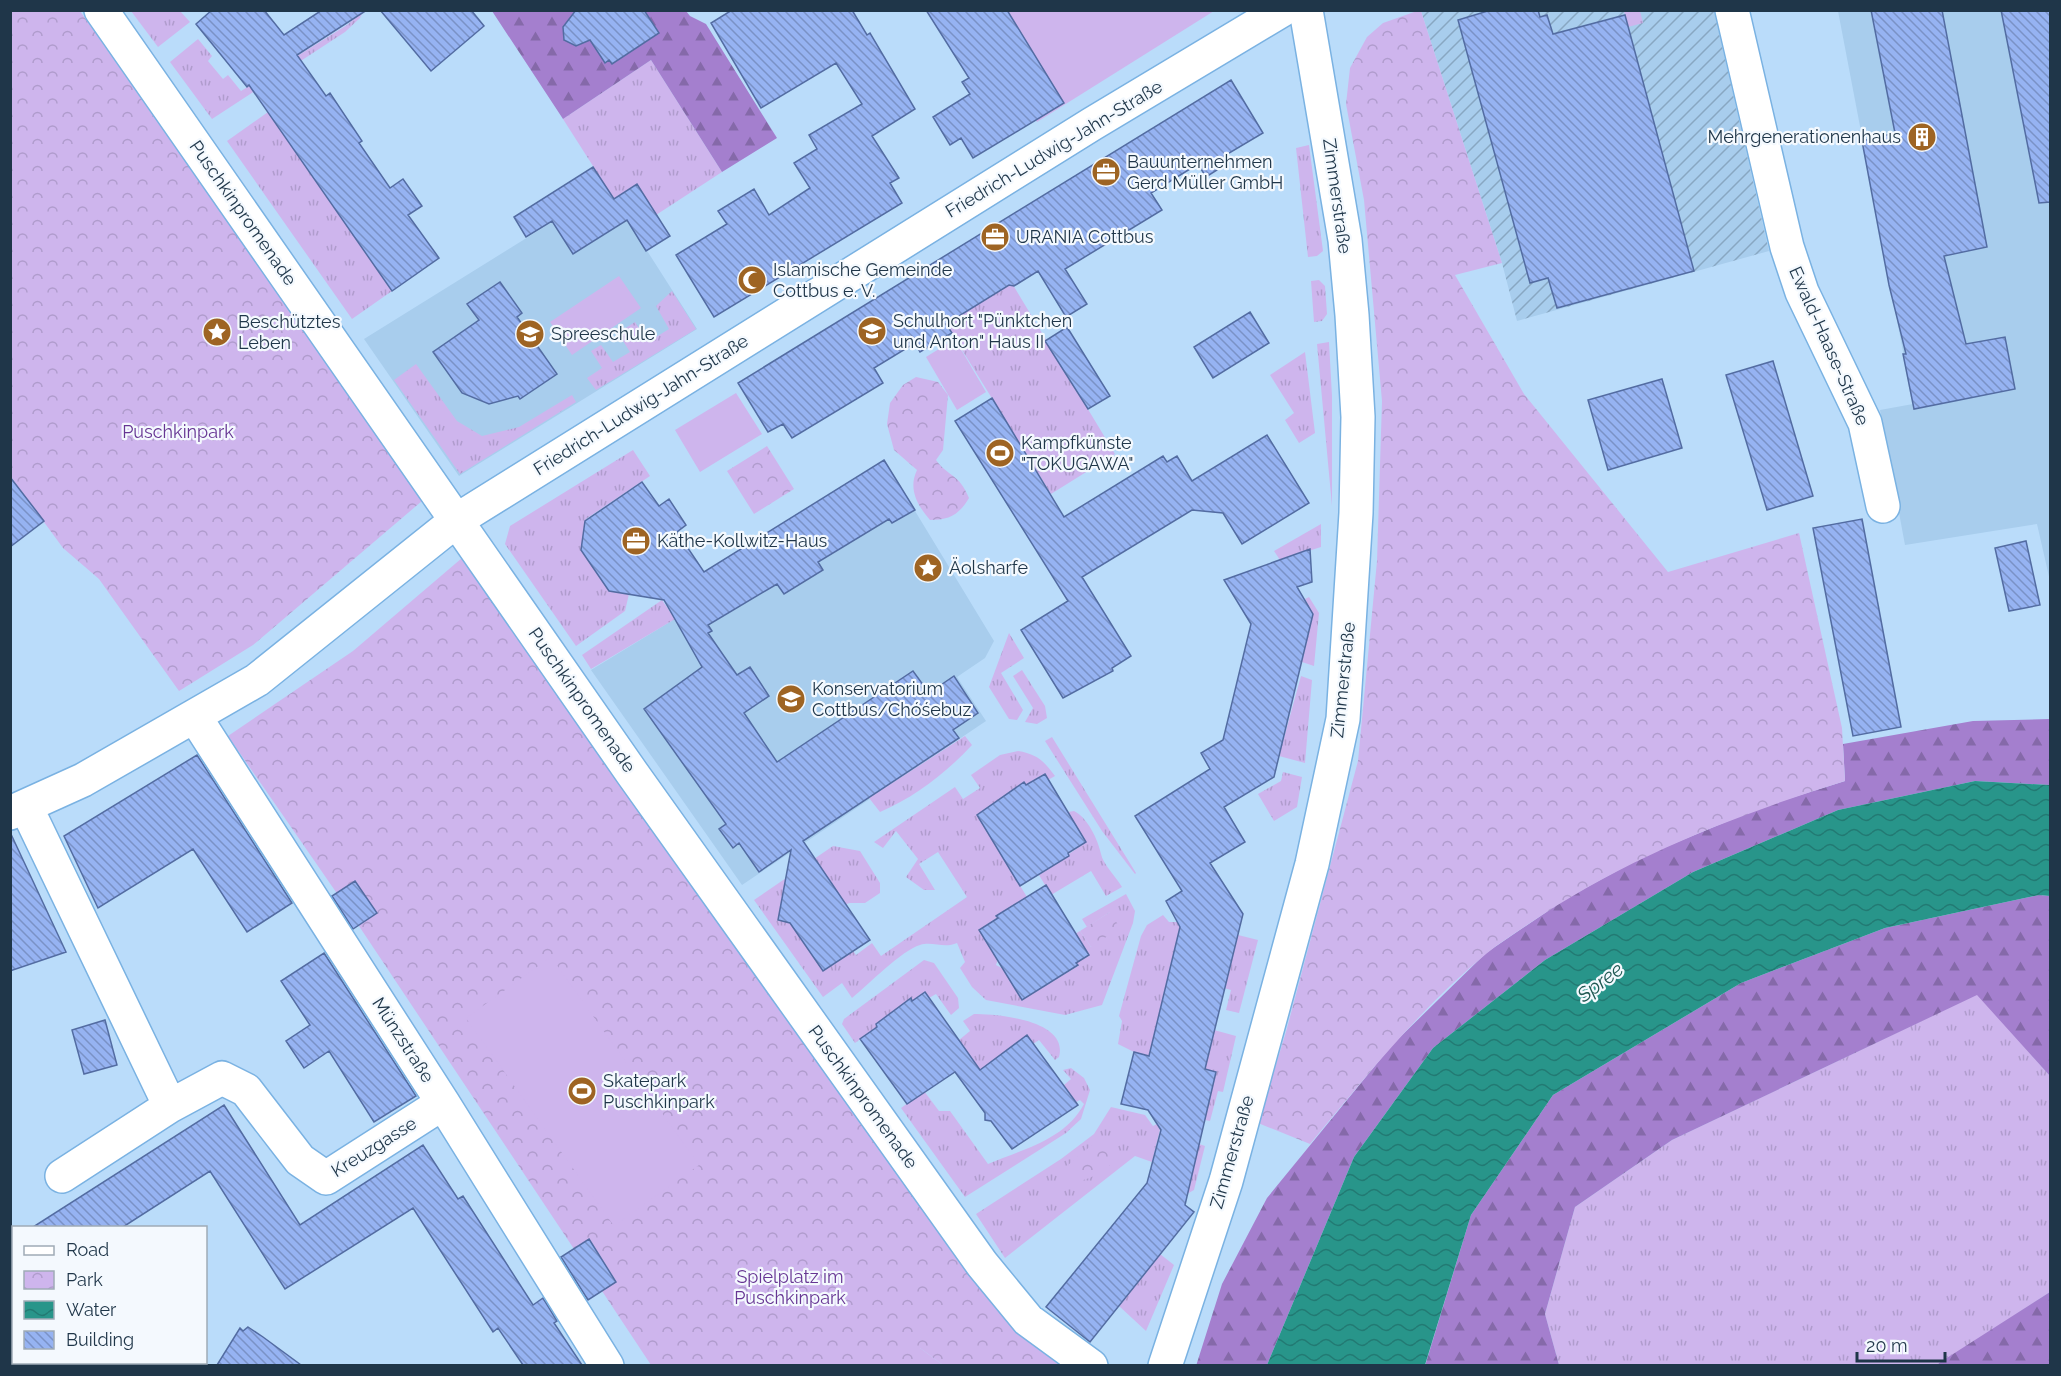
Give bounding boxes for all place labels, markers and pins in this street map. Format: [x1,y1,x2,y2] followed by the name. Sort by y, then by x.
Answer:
[1906,121,1938,153] building icon: Mehrgenerationenhaus
[1708,126,1901,147] place label: Mehrgenerationenhaus
[1127,151,1283,193] place label: Bauunternehmen Gerd Müller GmbH
[1090,156,1122,188] office icon: Bauunternehmen Gerd Müller GmbH
[979,221,1011,253] office icon: URANIA Cottbus
[1016,226,1154,247] place label: URANIA Cottbus
[773,259,953,301] place label: Islamische Gemeinde Cottbus e. V.
[736,264,768,296] mosque icon: Islamische Gemeinde Cottbus e. V.
[893,310,1072,352] place label: Schulhort "Pünktchen und Anton" Haus II
[238,311,341,353] place label: Beschütztes Leben
[856,315,888,347] school or university icon: Schulhort "Pünktchen und Anton" Haus II
[201,316,233,348] place icon: Beschütztes Leben
[514,318,546,350] school or university icon: Spreeschule
[551,323,656,344] place label: Spreeschule
[1021,432,1133,474] place label: Kampfkünste "TOKUGAWA"
[984,437,1016,469] sports icon: Kampfkünste "TOKUGAWA"
[620,525,652,557] office icon: Käthe-Kollwitz-Haus
[657,530,828,551] place label: Käthe-Kollwitz-Haus
[912,552,944,584] place icon: Äolsharfe
[949,557,1028,578] place label: Äolsharfe
[812,678,972,720] place label: Konservatorium Cottbus/Chóśebuz
[775,683,807,715] school or university icon: Konservatorium Cottbus/Chóśebuz
[603,1070,715,1112] place label: Skatepark Puschkinpark
[566,1075,598,1107] sports icon: Skatepark Puschkinpark

